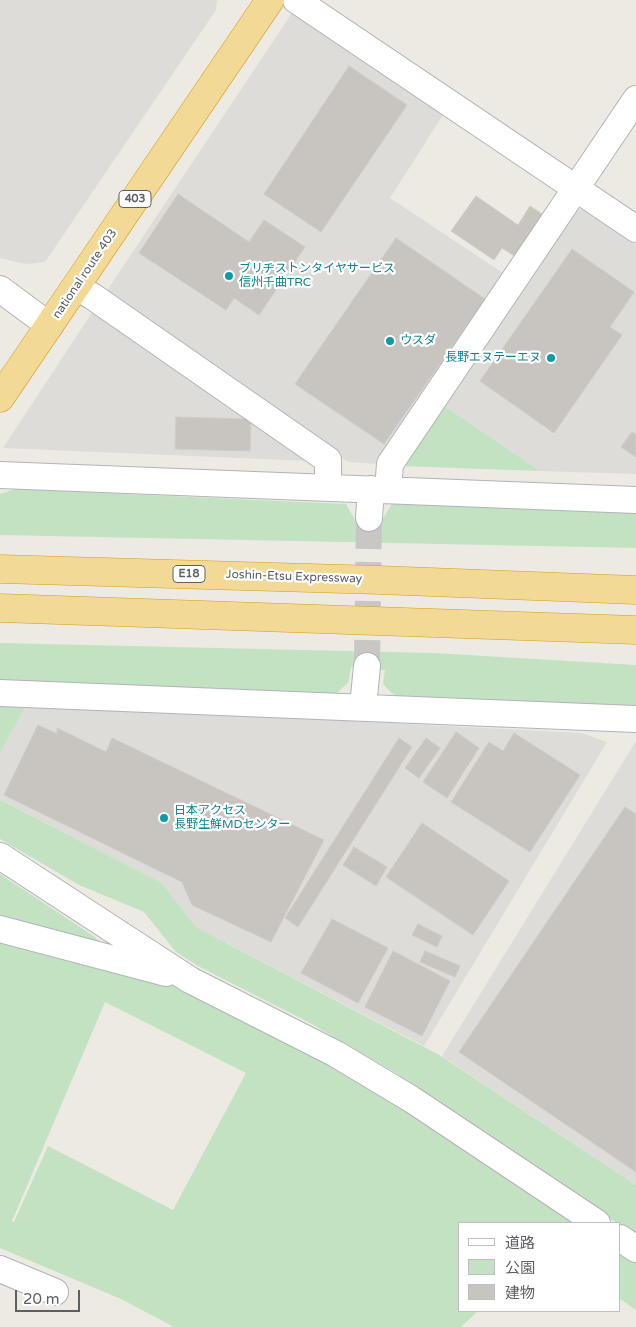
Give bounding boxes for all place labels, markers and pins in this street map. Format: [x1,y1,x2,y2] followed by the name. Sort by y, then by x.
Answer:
[239,262,395,290] place label: ブリヂストンタイヤサービス 信州千曲TRC
[223,270,235,282] marker: ブリヂストンタイヤサービス 信州千曲TRC
[400,334,436,348] place label: ウスダ
[384,335,396,347] marker: ウスダ
[445,351,541,365] place label: 長野エヌテーエヌ
[545,352,557,364] marker: 長野エヌテーエヌ
[174,804,291,832] place label: 日本アクセス 長野生鮮MDセンター
[158,812,170,824] marker: 日本アクセス 長野生鮮MDセンター

